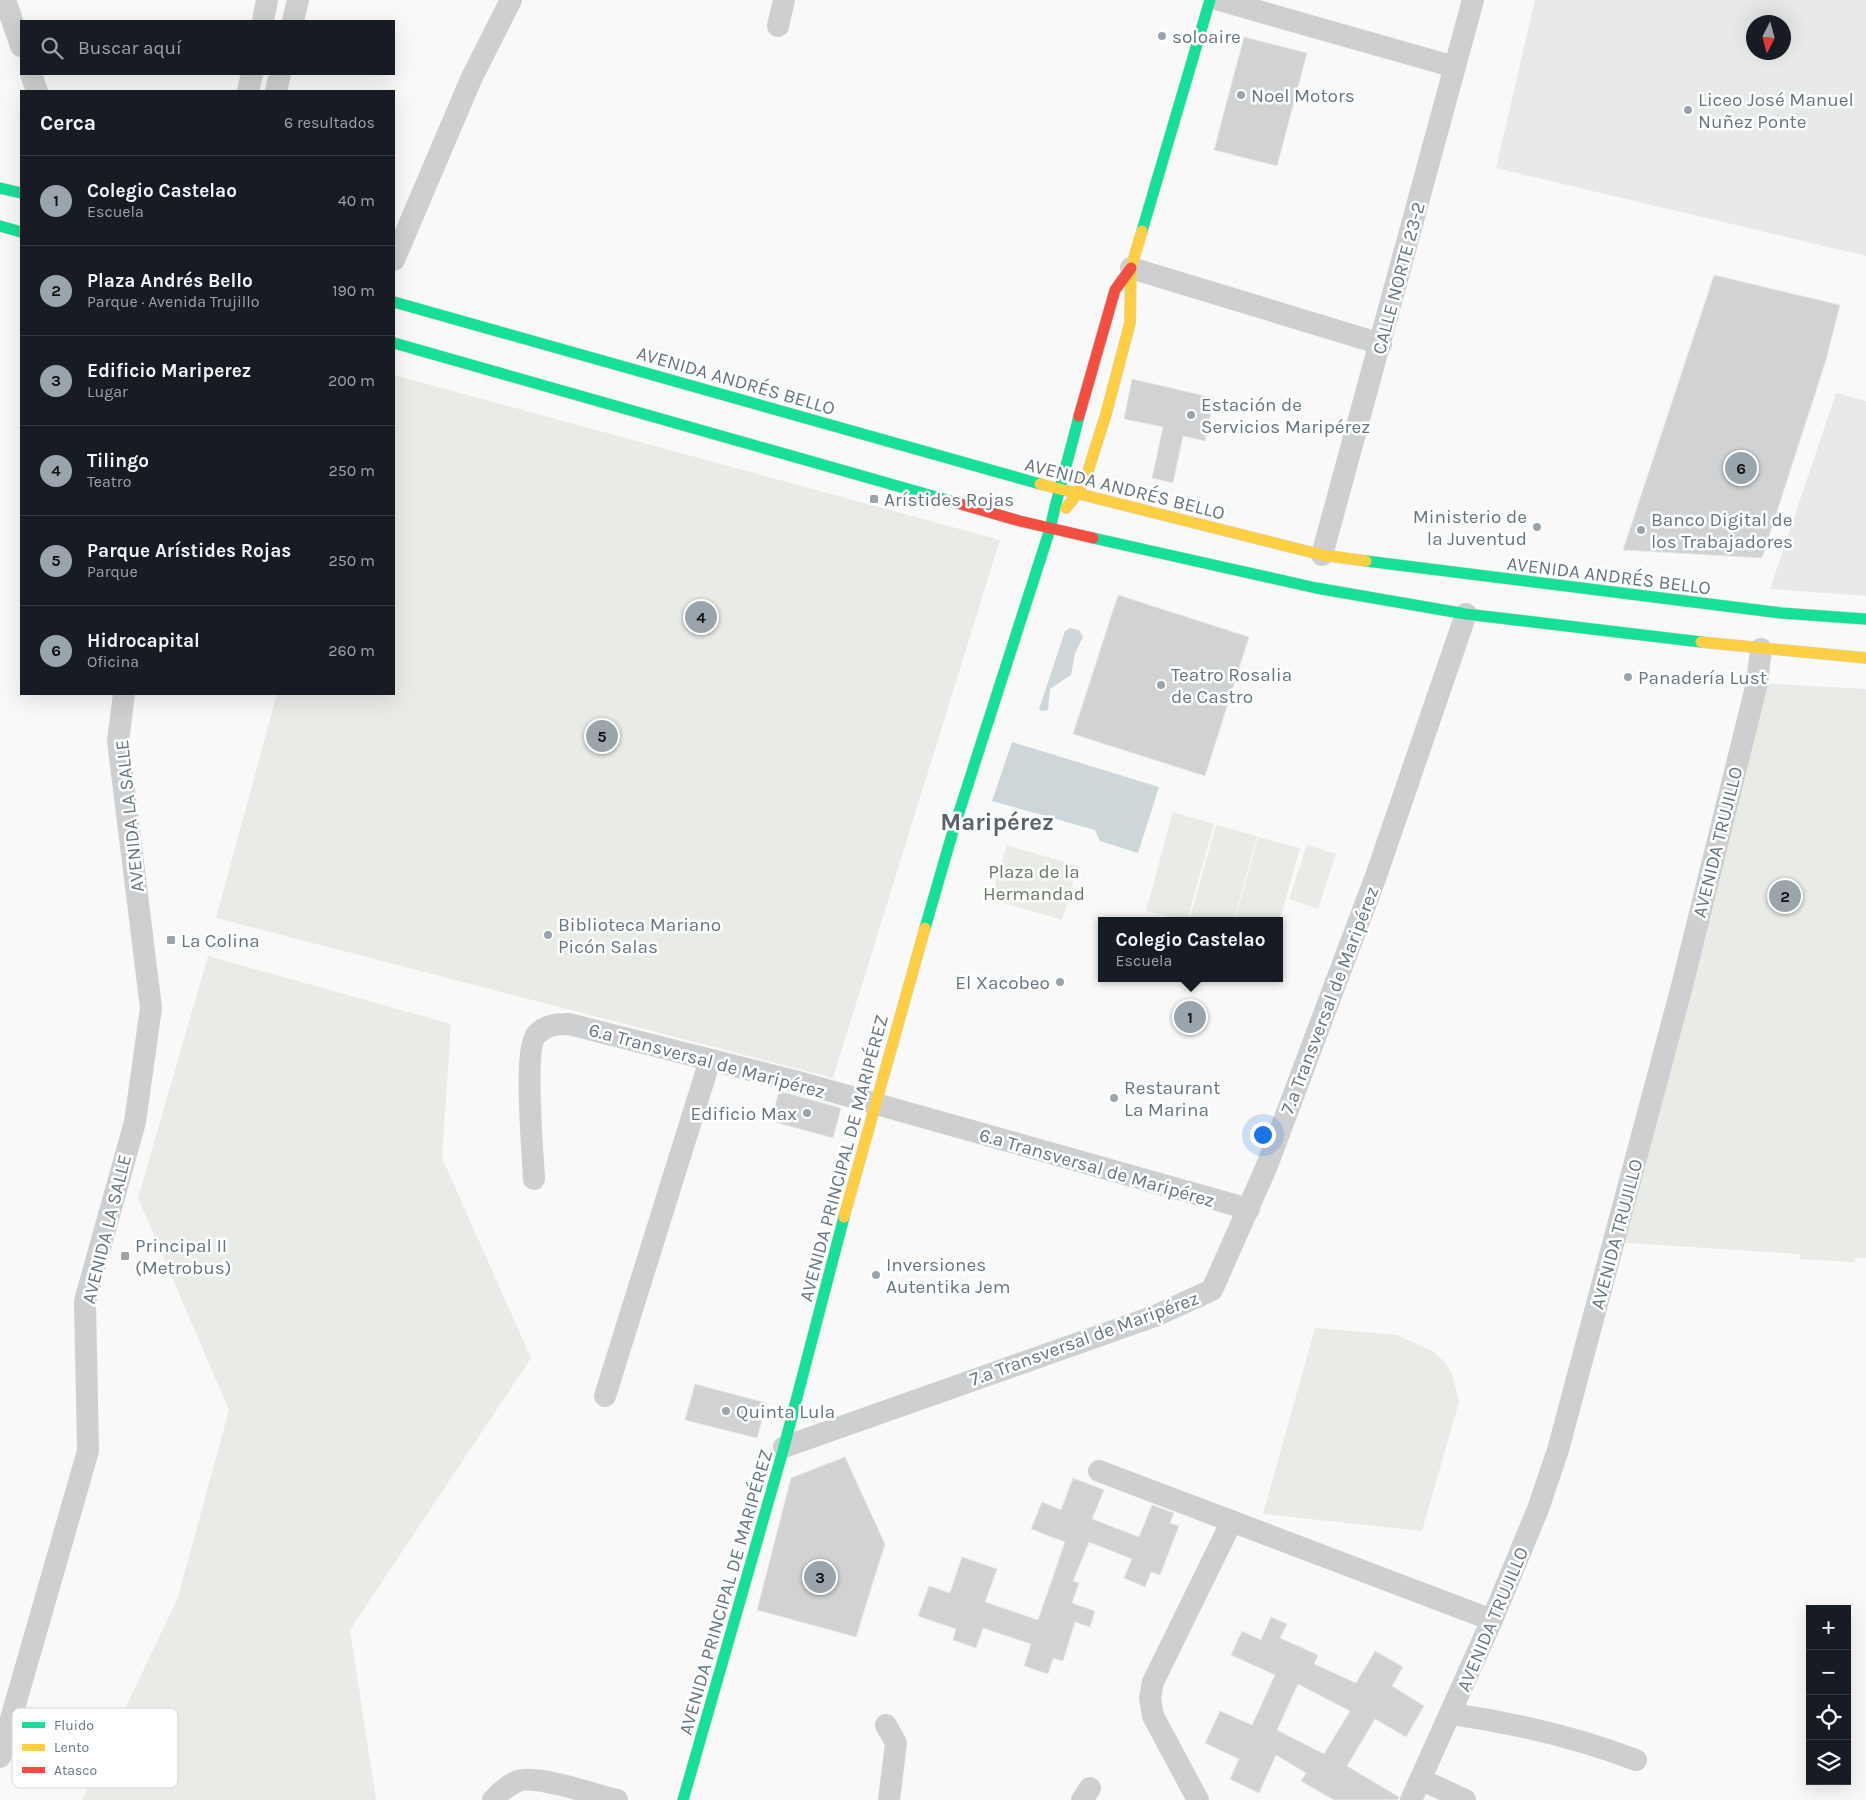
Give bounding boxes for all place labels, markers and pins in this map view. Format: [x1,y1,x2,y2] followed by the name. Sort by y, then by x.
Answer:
[1172,26,1241,48] place label: soloaire
[1156,30,1168,42] marker: soloaire
[1251,85,1355,107] place label: Noel Motors
[1235,89,1247,101] marker: Noel Motors
[1698,89,1854,133] place label: Liceo José Manuel Nuñez Ponte
[1682,104,1694,116] marker: Liceo José Manuel Nuñez Ponte
[1201,394,1370,438] place label: Estación de Servicios Maripérez
[1185,409,1197,421] marker: Estación de Servicios Maripérez
[1725,449,1757,487] pin: 6
[884,489,1014,511] place label: Arístides Rojas
[868,493,880,505] marker: Arístides Rojas
[1413,506,1527,550] place label: Ministerio de la Juventud
[1651,509,1793,553] place label: Banco Digital de los Trabajadores
[1531,521,1543,533] marker: Ministerio de la Juventud
[1635,524,1647,536] marker: Banco Digital de los Trabajadores
[685,598,717,636] pin: 4
[1171,664,1292,708] place label: Teatro Rosalia de Castro
[1638,667,1767,689] place label: Panadería Lust
[1622,671,1634,683] marker: Panadería Lust
[1155,679,1167,691] marker: Teatro Rosalia de Castro
[586,717,618,755] pin: 5
[1769,877,1801,915] pin: 2
[558,914,721,958] place label: Biblioteca Mariano Picón Salas
[542,929,554,941] marker: Biblioteca Mariano Picón Salas
[181,930,260,952] place label: La Colina
[165,934,177,946] marker: La Colina
[955,972,1050,994] place label: El Xacobeo
[1054,976,1066,988] marker: El Xacobeo
[1174,998,1206,1036] pin: 1
[1124,1077,1220,1121] place label: Restaurant La Marina
[1108,1092,1120,1104] marker: Restaurant La Marina
[691,1103,797,1125] place label: Edificio Max
[801,1107,813,1119] marker: Edificio Max
[135,1235,232,1279] place label: Principal II (Metrobus)
[119,1250,131,1262] marker: Principal II (Metrobus)
[886,1254,1010,1298] place label: Inversiones Autentika Jem
[870,1269,882,1281] marker: Inversiones Autentika Jem
[736,1401,835,1423] place label: Quinta Lula
[720,1405,732,1417] marker: Quinta Lula
[804,1558,836,1596] pin: 3

